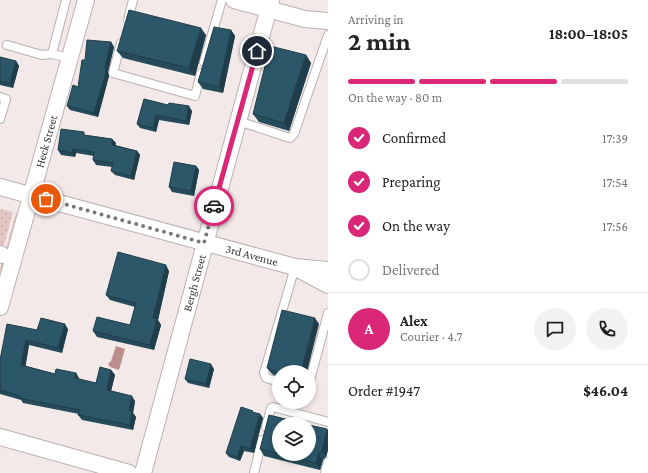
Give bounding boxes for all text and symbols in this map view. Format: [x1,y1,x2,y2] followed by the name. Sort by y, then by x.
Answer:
[348,12,404,27] text: Arriving in
[549,26,628,42] text: 18:00–18:05
[348,27,411,56] text: 2 min
[240,34,274,68] pin
[246,40,268,62] icon: home
[348,90,442,105] text: On the way · 80 m
[32,112,61,169] street label: Heck Street
[348,127,370,149] icon: check
[382,130,446,146] text: Confirmed
[602,131,628,146] text: 17:39
[348,171,370,193] icon: check
[382,174,441,190] text: Preparing
[602,175,628,190] text: 17:54
[29,182,63,216] pin
[194,186,234,226] courier
[35,188,57,210] icon: bag
[203,195,225,217] icon: car
[348,215,370,237] icon: check
[382,218,450,234] text: On the way
[602,219,628,234] text: 17:56
[224,242,280,269] street label: 3rd Avenue
[180,252,209,313] street label: Bergh Street
[382,262,439,278] text: Delivered
[534,308,576,350] button: chat
[586,308,628,350] button: phone
[400,313,428,329] text: Alex
[365,321,373,337] text: A
[400,329,463,344] text: Courier · 4.7
[272,365,316,461] map controls
[272,365,316,409] button: locate
[348,383,420,399] text: Order #1947
[583,383,628,399] text: $46.04
[272,417,316,461] button: layers

